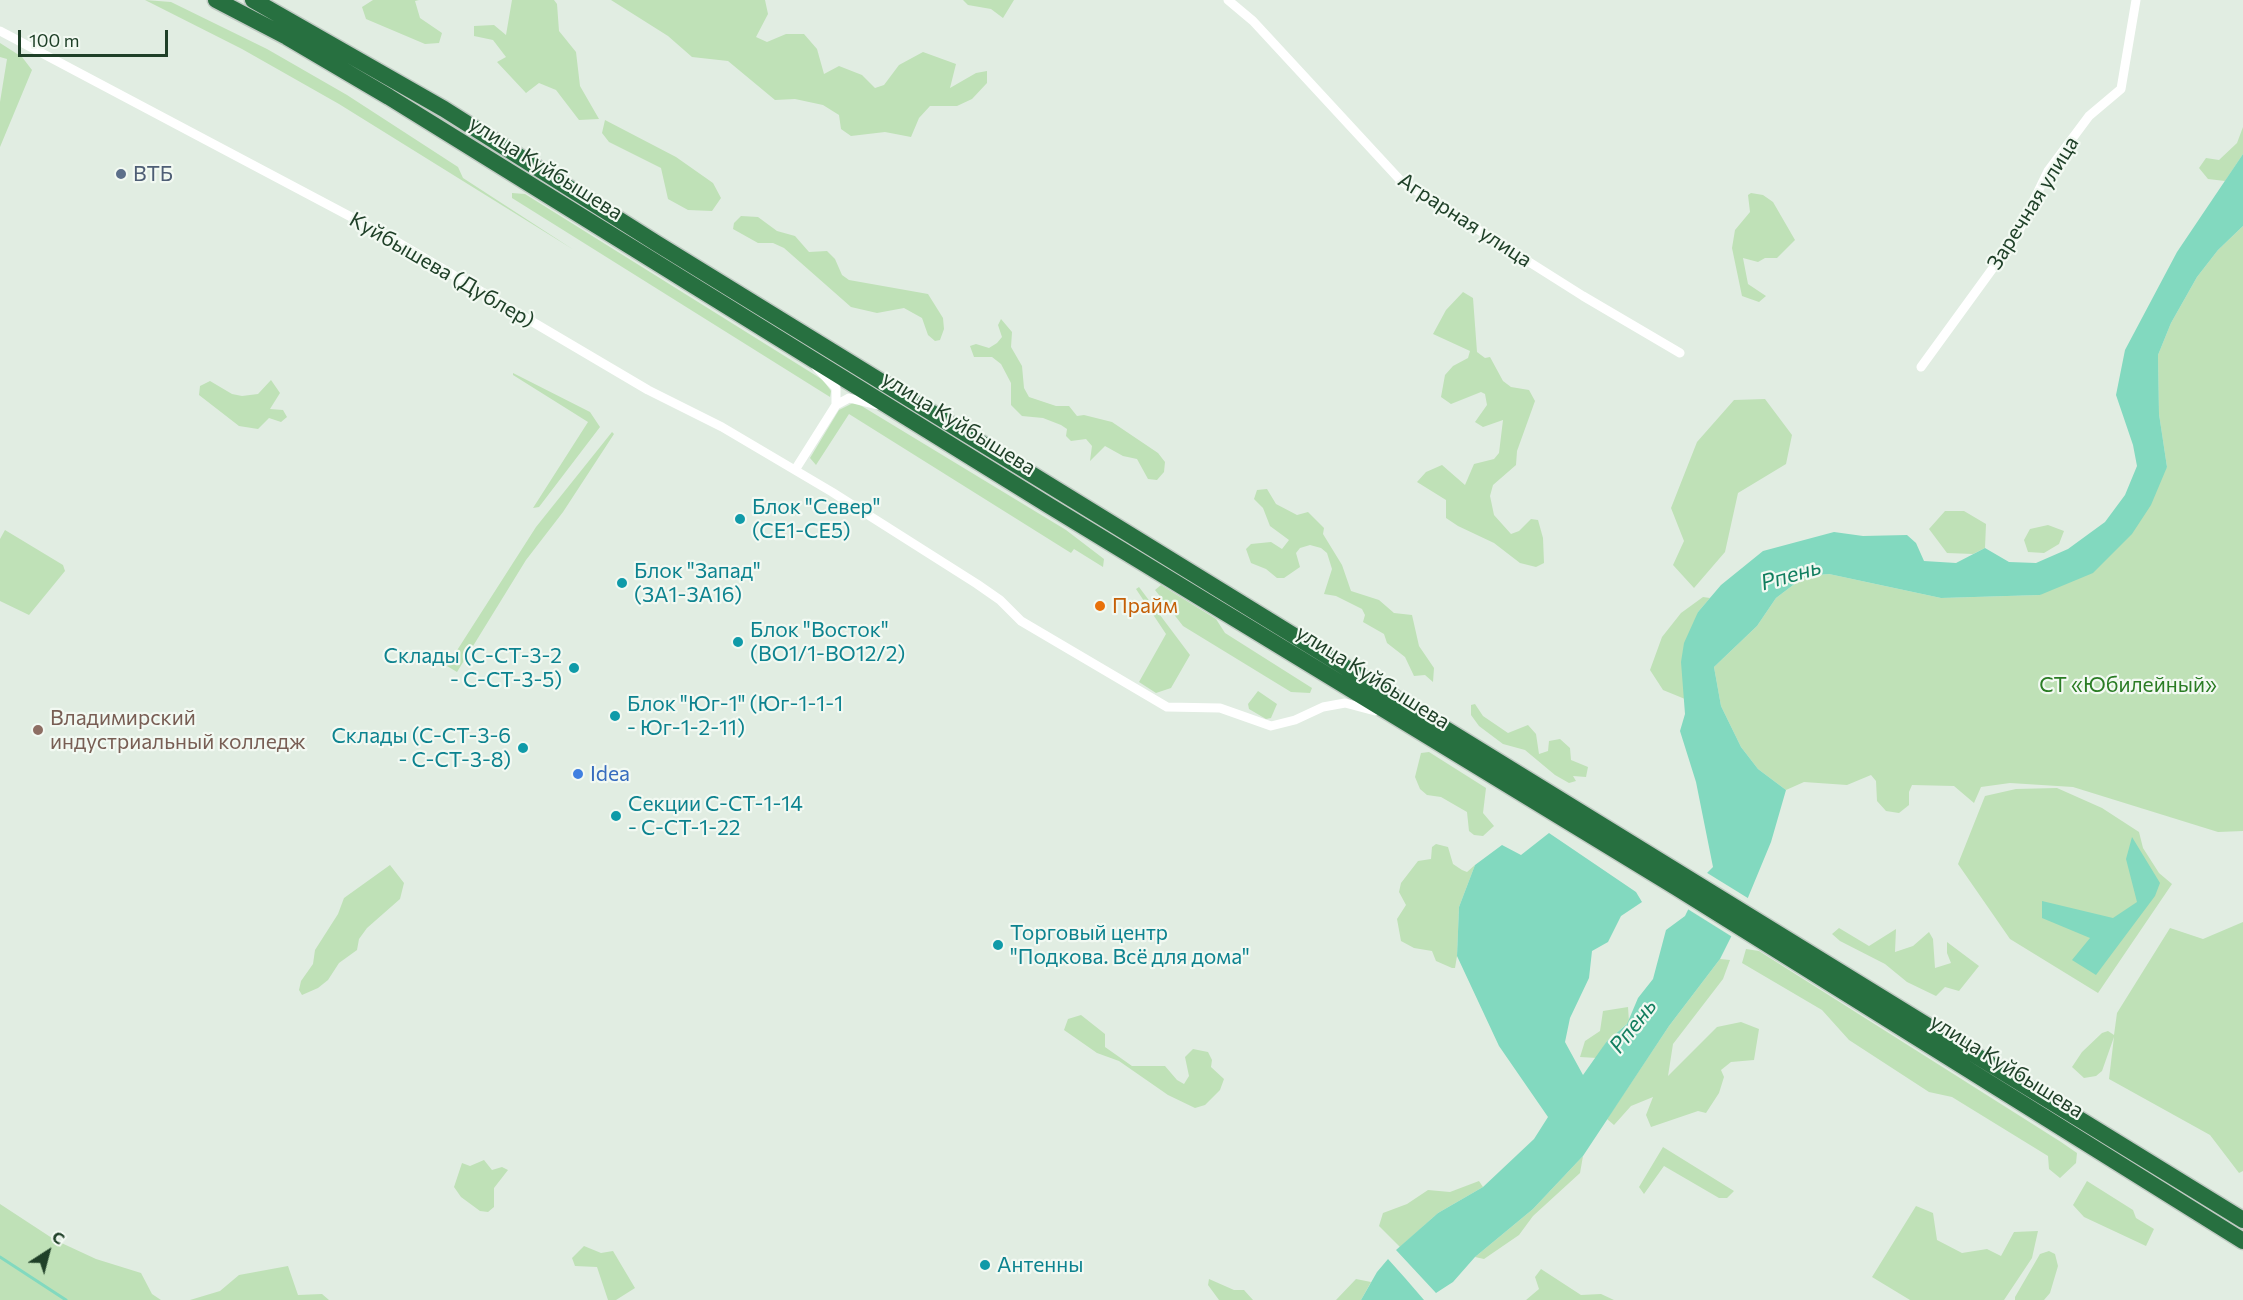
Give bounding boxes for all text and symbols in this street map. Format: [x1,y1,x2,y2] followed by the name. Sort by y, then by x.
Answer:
[21,18,171,56] scale bar
[29,29,79,51] text: 100 m
[465,111,627,225] street label: улица Куйбышева
[1982,132,2084,274] street label: Заречная улица
[133,161,173,187] place label: ВТБ
[114,167,128,181] marker: ВТБ
[1393,167,1537,273] street label: Аграрная улица
[345,207,539,333] street label: Куйбышева (Дублер)
[878,366,1040,480] street label: улица Куйбышева
[752,494,881,544] place label: Блок "Север" (СЕ1-СЕ5)
[733,512,747,526] marker: Блок "Север" (СЕ1-СЕ5)
[1758,554,1824,596] water label: Рпень
[634,558,761,608] place label: Блок "Запад" (ЗА1-ЗА16)
[615,576,629,590] marker: Блок "Запад" (ЗА1-ЗА16)
[1112,593,1178,619] place label: Прайм
[1093,599,1107,613] marker: Прайм
[750,617,905,667] place label: Блок "Восток" (ВО1/1-ВО12/2)
[1292,620,1454,734] street label: улица Куйбышева
[731,635,745,649] marker: Блок "Восток" (ВО1/1-ВО12/2)
[384,643,562,693] place label: Склады (С-СТ-3-2 - С-СТ-3-5)
[567,661,581,675] marker: Склады (С-СТ-3-2 - С-СТ-3-5)
[2039,672,2217,698] park label: СТ «Юбилейный»
[627,691,843,741] place label: Блок "Юг-1" (Юг-1-1-1 - Юг-1-2-11)
[50,705,306,755] place label: Владимирский индустриальный колледж
[608,709,622,723] marker: Блок "Юг-1" (Юг-1-1-1 - Юг-1-2-11)
[31,723,45,737] marker: Владимирский индустриальный колледж
[331,723,511,773] place label: Склады (С-СТ-3-6 - С-СТ-3-8)
[516,741,530,755] marker: Склады (С-СТ-3-6 - С-СТ-3-8)
[590,761,630,787] place label: Idea
[571,767,585,781] marker: Idea
[628,791,803,841] place label: Секции С-СТ-1-14 - С-СТ-1-22
[609,809,623,823] marker: Секции С-СТ-1-14 - С-СТ-1-22
[1010,920,1250,970] place label: Торговый центр "Подкова. Всё для дома"
[991,938,1005,952] marker: Торговый центр "Подкова. Всё для дома"
[1604,994,1662,1058] water label: Рпень
[1926,1009,2088,1123] street label: улица Куйбышева
[18,1222,78,1282] north arrow
[49,1226,69,1248] text: С
[997,1252,1083,1278] place label: Антенны
[978,1258,992,1272] marker: Антенны

